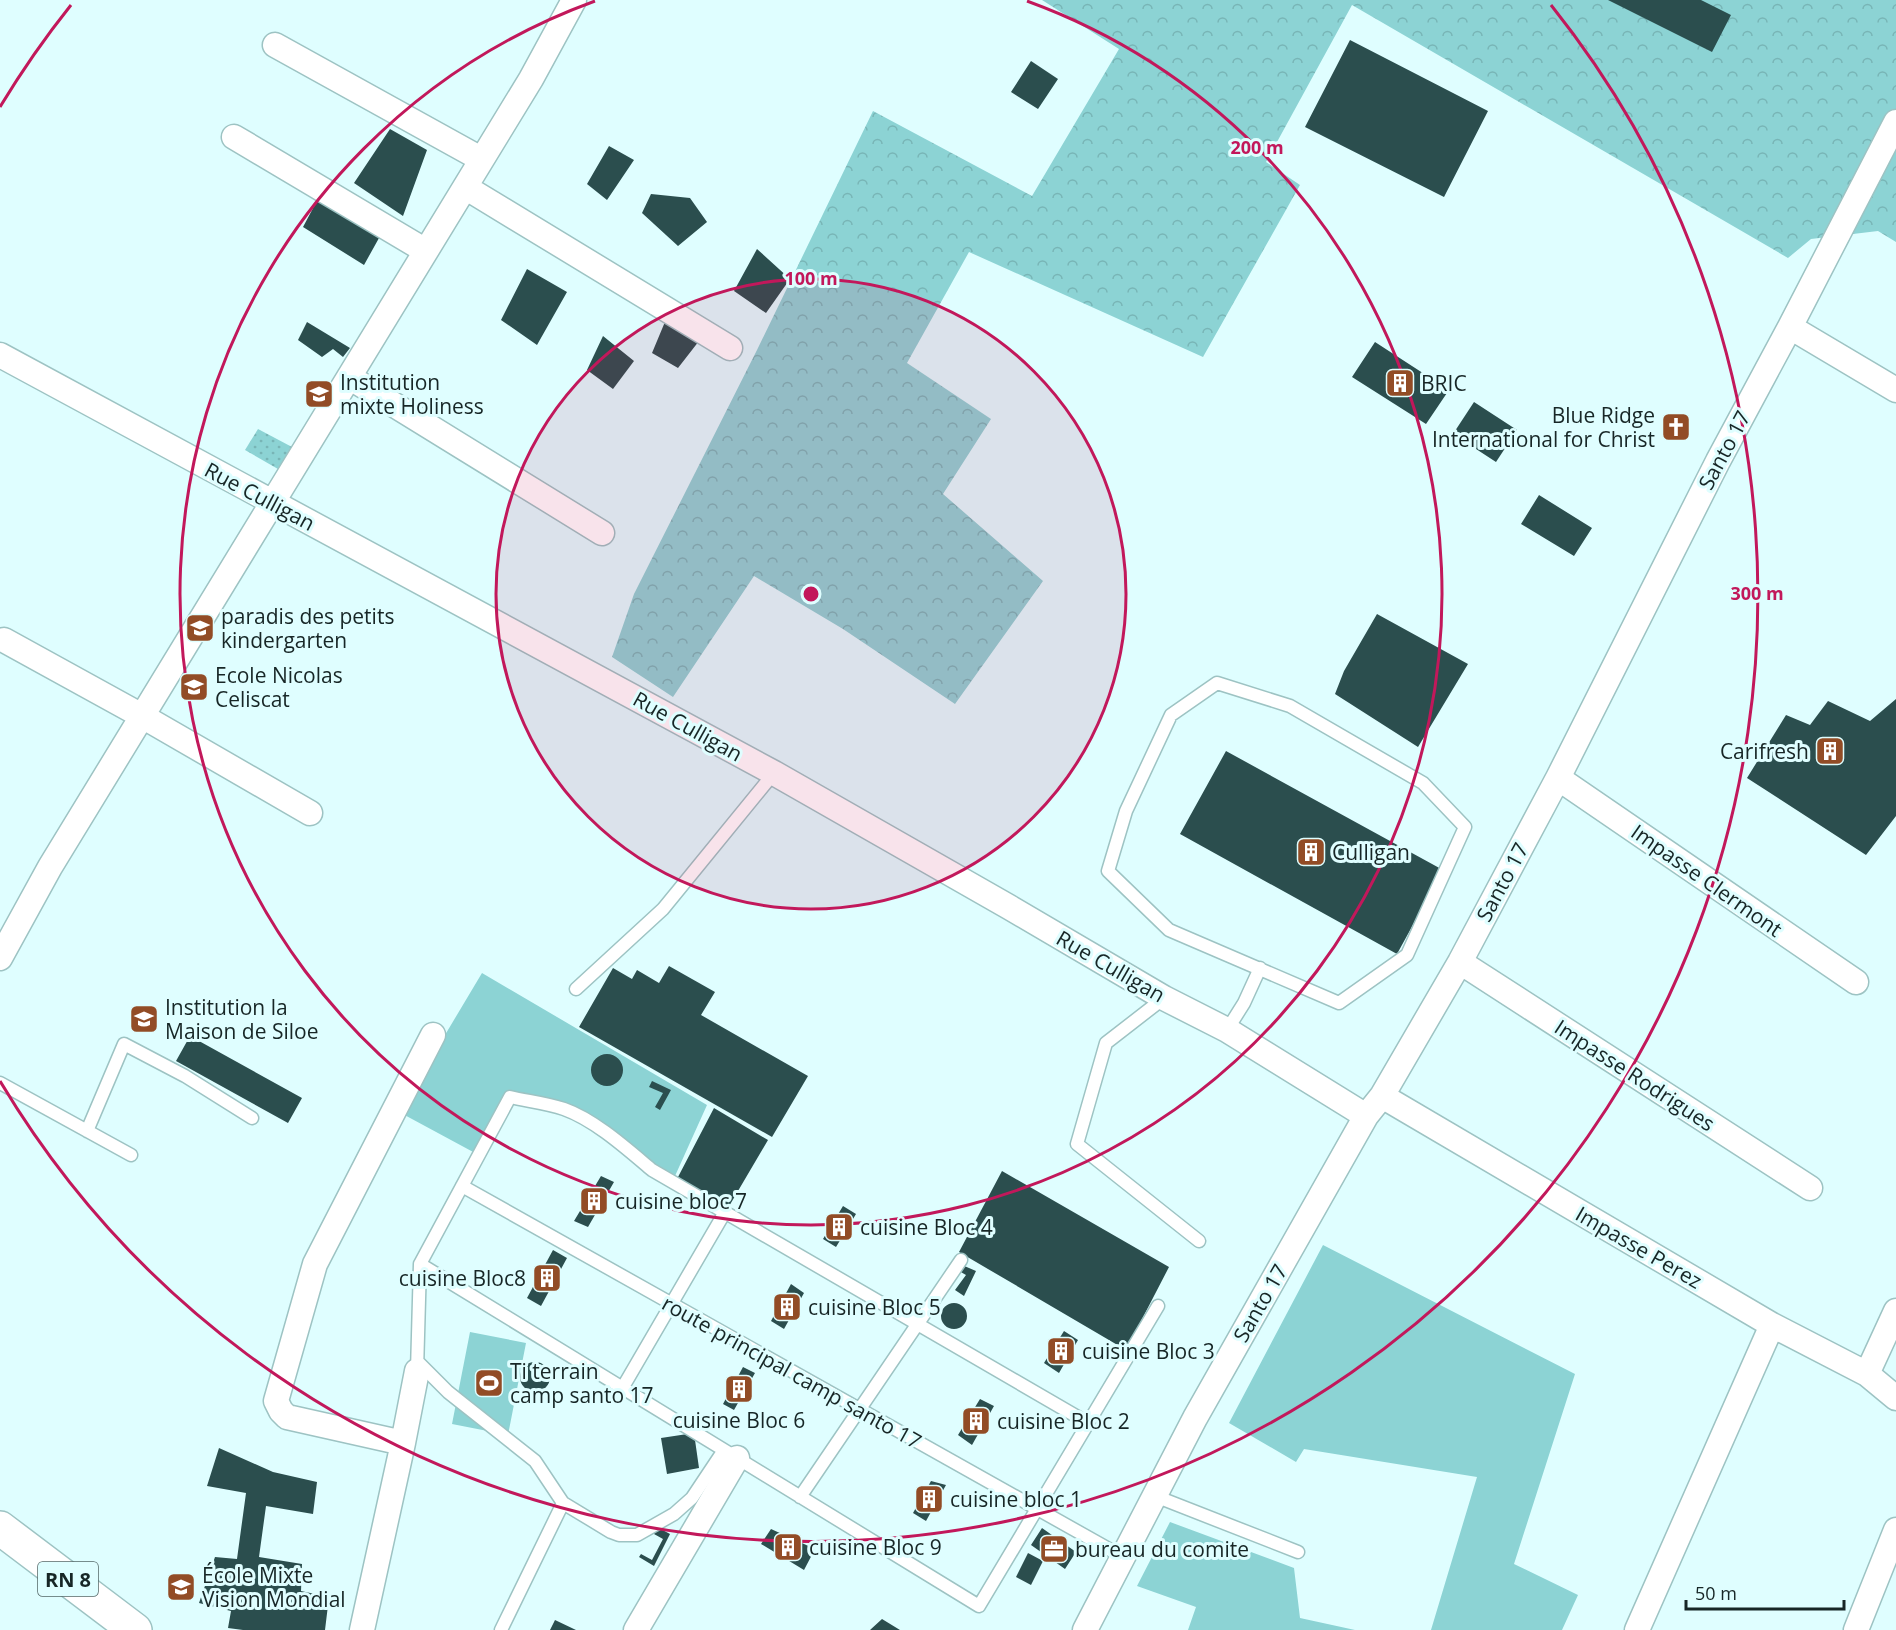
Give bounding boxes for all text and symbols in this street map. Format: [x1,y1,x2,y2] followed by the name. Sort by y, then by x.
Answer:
[1230,135,1284,159] text: 200 m
[784,266,838,290] text: 100 m
[1384,367,1416,399] building icon: BRIC
[340,368,484,420] place label: Institution mixte Holiness
[1421,369,1467,397] place label: BRIC
[303,378,335,410] school or university icon: Institution mixte Holiness
[1432,401,1655,453] place label: Blue Ridge International for Christ
[1692,406,1756,494] street label: Santo 17
[1660,411,1692,443] church icon: Blue Ridge International for Christ
[200,455,320,537] street label: Rue Culligan
[1730,581,1784,605] text: 300 m
[801,584,821,604] centre of rings
[221,602,394,654] place label: paradis des petits kindergarten
[184,612,216,644] school or university icon: paradis des petits kindergarten
[215,661,343,713] place label: Ecole Nicolas Celiscat
[178,671,210,703] school or university icon: Ecole Nicolas Celiscat
[628,684,748,768] street label: Rue Culligan
[1814,735,1846,767] building icon: Carifresh
[1720,737,1809,765] place label: Carifresh
[1626,817,1788,943] street label: Impasse Clermont
[1295,836,1327,868] building icon: Culligan
[1332,838,1410,866] place label: Culligan
[1470,838,1534,926] street label: Santo 17
[1052,924,1170,1008] street label: Rue Culligan
[165,993,318,1045] place label: Institution la Maison de Siloe
[128,1003,160,1035] school or university icon: Institution la Maison de Siloe
[1550,1013,1720,1137] street label: Impasse Rodrigues
[578,1185,610,1217] building icon: cuisine bloc 7
[615,1187,747,1215] place label: cuisine bloc 7
[1571,1199,1708,1295] street label: Impasse Perez
[823,1211,855,1243] building icon: cuisine Bloc 4
[860,1213,993,1241] place label: cuisine Bloc 4
[1226,1259,1294,1347] street label: Santo 17
[531,1262,563,1294] building icon: cuisine Bloc8
[399,1264,526,1292] place label: cuisine Bloc8
[657,1289,927,1455] street label: route principal camp santo 17
[771,1291,803,1323] building icon: cuisine Bloc 5
[808,1293,941,1321] place label: cuisine Bloc 5
[1045,1335,1077,1367] building icon: cuisine Bloc 3
[1082,1337,1215,1365] place label: cuisine Bloc 3
[510,1357,654,1409] place label: Ti terrain camp santo 17
[473,1367,505,1399] sports icon: Ti terrain camp santo 17
[723,1373,755,1405] building icon: cuisine Bloc 6
[960,1405,992,1437] building icon: cuisine Bloc 2
[673,1406,805,1434] place label: cuisine Bloc 6
[997,1407,1130,1435] place label: cuisine Bloc 2
[913,1483,945,1515] building icon: cuisine bloc 1
[950,1485,1082,1513] place label: cuisine bloc 1
[772,1531,804,1563] building icon: cuisine Bloc 9
[809,1533,942,1561] place label: cuisine Bloc 9
[1038,1533,1070,1565] office icon: bureau du comite
[1075,1535,1249,1563] place label: bureau du comite
[202,1561,346,1613] place label: École Mixte Vision Mondial
[38,1562,98,1596] road number: RN 8
[165,1571,197,1603] school or university icon: École Mixte Vision Mondial
[1686,1573,1844,1611] scale bar
[1695,1581,1737,1605] text: 50 m

